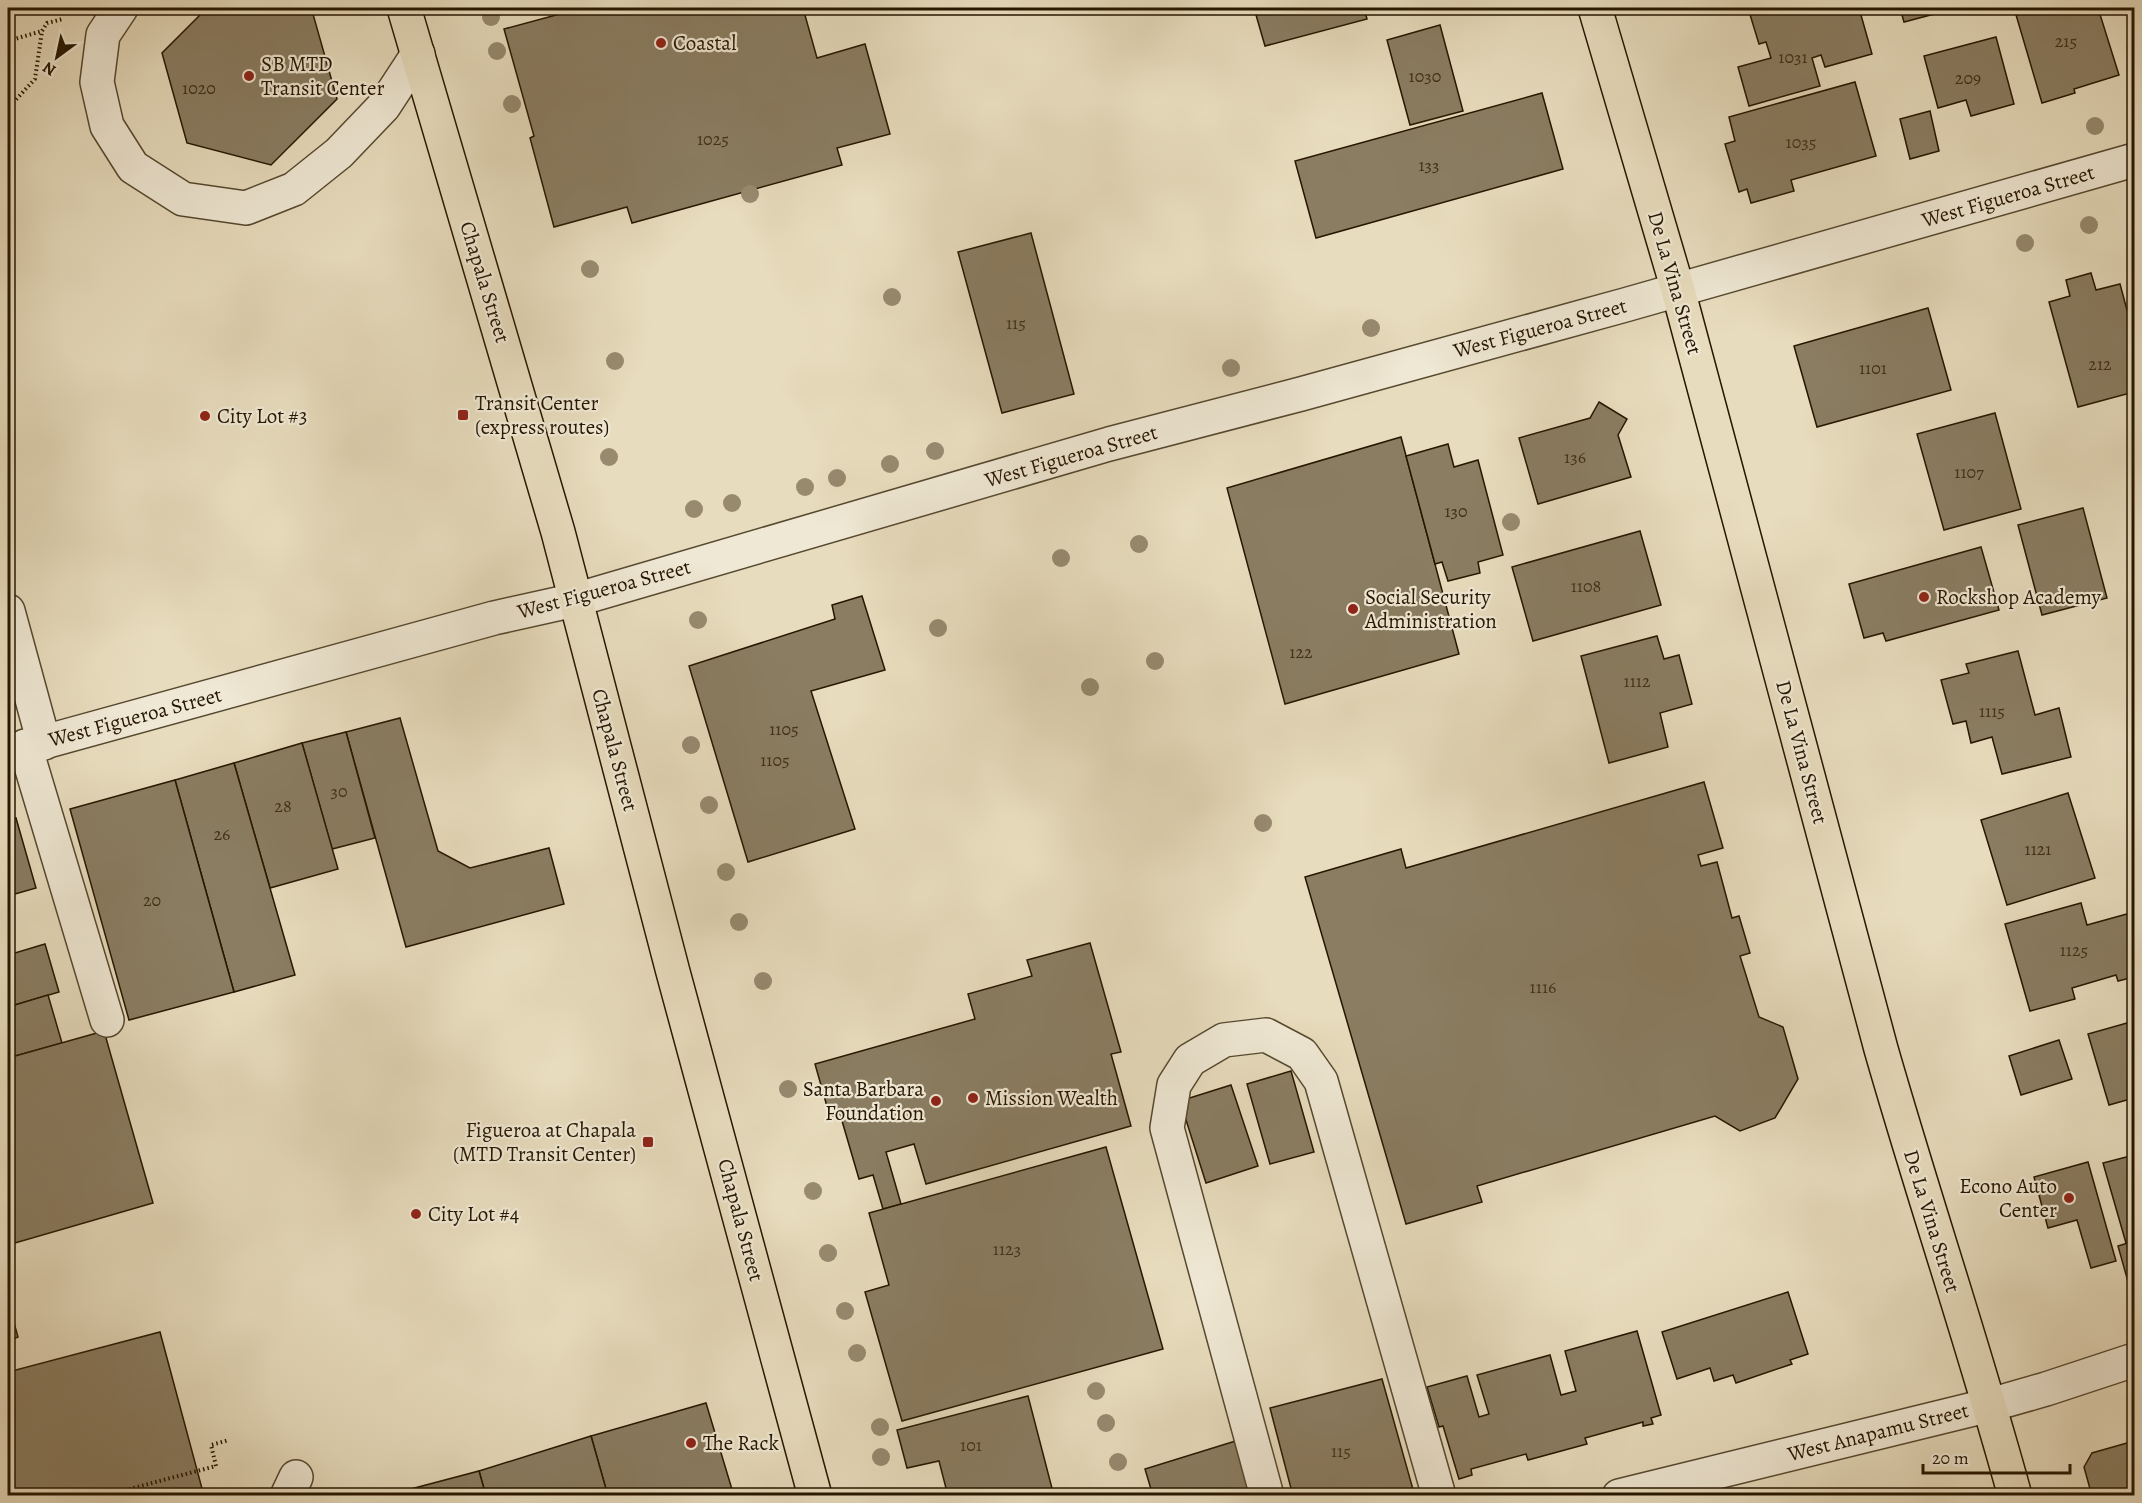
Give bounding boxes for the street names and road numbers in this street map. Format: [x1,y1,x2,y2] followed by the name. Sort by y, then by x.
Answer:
[1917,158,2098,234] street label: West Figueroa Street
[1641,208,1709,358] street label: De La Vina Street
[453,218,517,346] street label: Chapala Street
[1449,291,1630,365] street label: West Figueroa Street
[980,418,1161,494] street label: West Figueroa Street
[513,552,694,626] street label: West Figueroa Street
[1769,677,1835,827] street label: De La Vina Street
[44,680,225,754] street label: West Figueroa Street
[585,686,645,814] street label: Chapala Street
[1897,1146,1967,1296] street label: De La Vina Street
[711,1156,771,1284] street label: Chapala Street
[1784,1396,1971,1468] street label: West Anapamu Street

